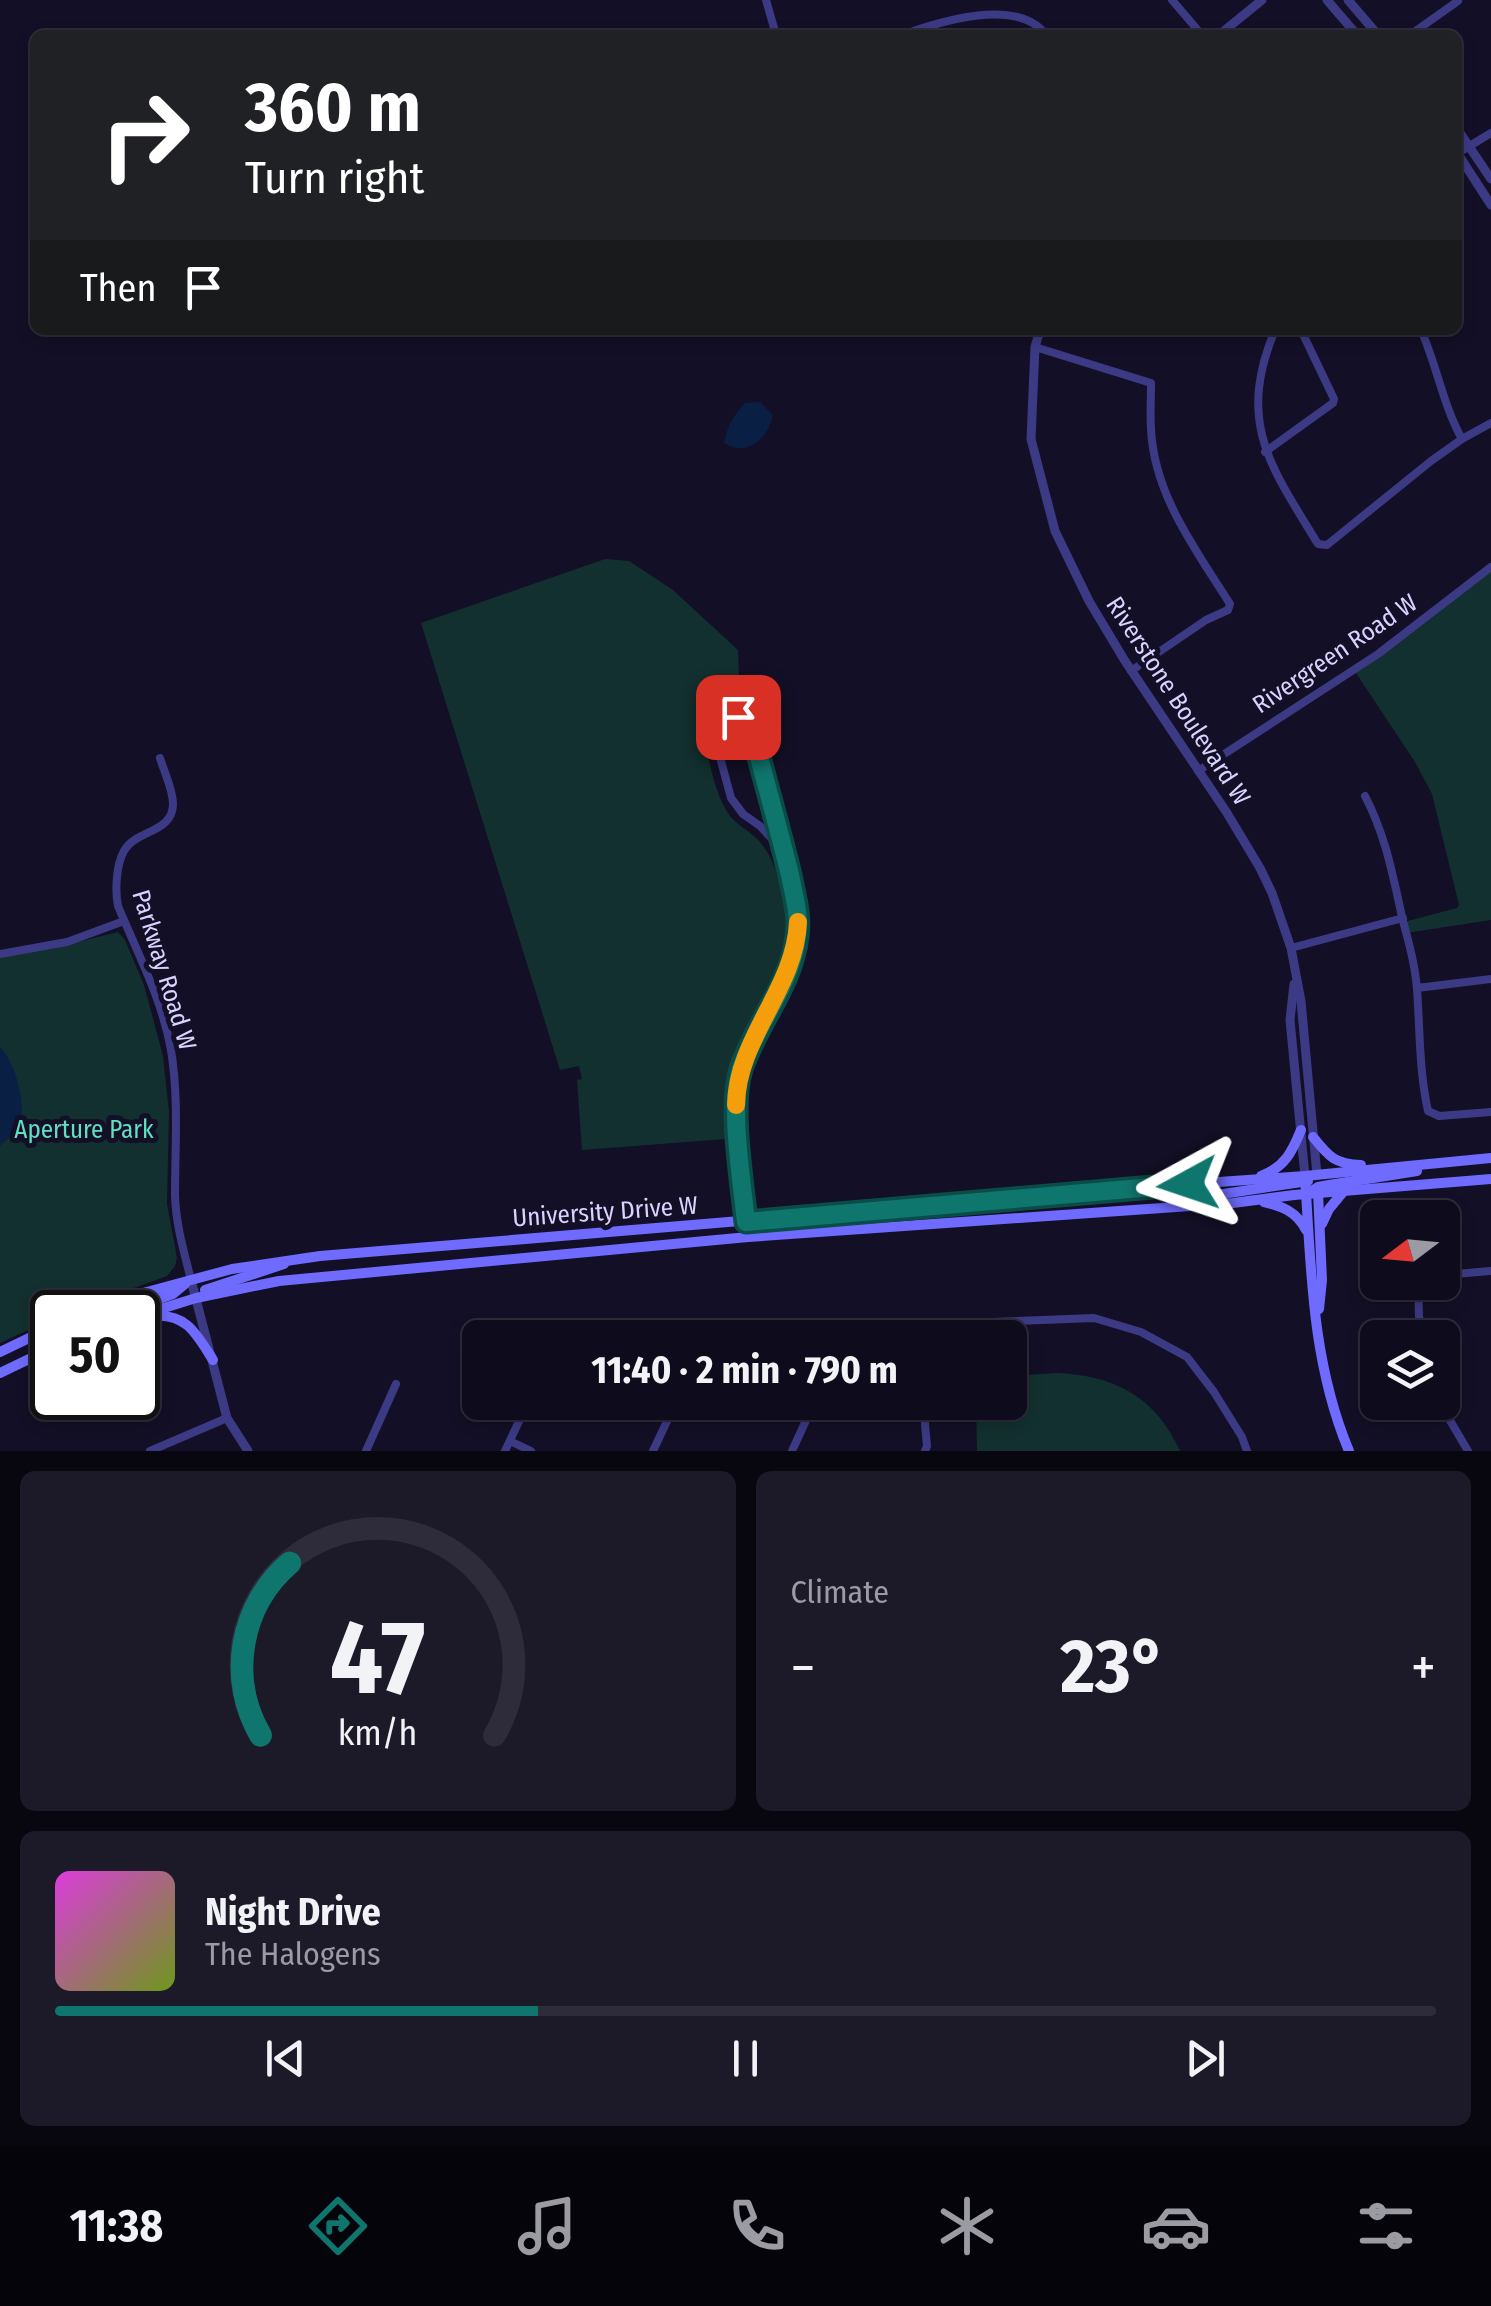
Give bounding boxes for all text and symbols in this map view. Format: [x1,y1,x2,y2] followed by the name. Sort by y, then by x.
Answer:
[245,66,421,150] text: 360 m
[80,70,210,200] icon: right
[245,151,424,205] text: Turn right
[176,260,231,315] icon: arrive
[80,265,156,311] text: Then
[1247,588,1423,720] street label: Rivergreen Road W
[1099,591,1257,811] street label: Riverstone Boulevard W
[696,675,781,760] pin
[711,690,766,745] icon: arrive
[125,886,203,1054] street label: Parkway Road W
[14,1115,154,1145] park label: Aperture Park
[1136,1132,1240,1236] position arrow
[511,1191,699,1233] street label: University Drive W
[1360,1200,1460,1300] north arrow
[1360,1200,1460,1420] map controls
[30,1290,160,1420] speed limit sign: 50
[1360,1320,1460,1420] button: layers
[591,1347,898,1393] text: 11:40 · 2 min · 790 m
[791,1573,889,1611] text: Climate
[330,1596,426,1721] text: 47
[1060,1622,1166,1712] text: 23°
[791,1635,815,1701] text: −
[1411,1635,1436,1701] text: +
[338,1712,418,1754] text: km/h
[205,1889,381,1935] text: Night Drive
[205,1935,381,1973] text: The Halogens
[258,2031,313,2086] icon: previous
[718,2031,773,2086] icon: pause
[1178,2031,1233,2086] icon: next
[303,2191,373,2261] icon: directions
[512,2191,582,2261] icon: music
[722,2191,792,2261] icon: phone
[932,2191,1002,2261] icon: climate
[1141,2191,1211,2261] icon: car
[1351,2191,1421,2261] icon: filters
[70,2199,163,2253] text: 11:38

